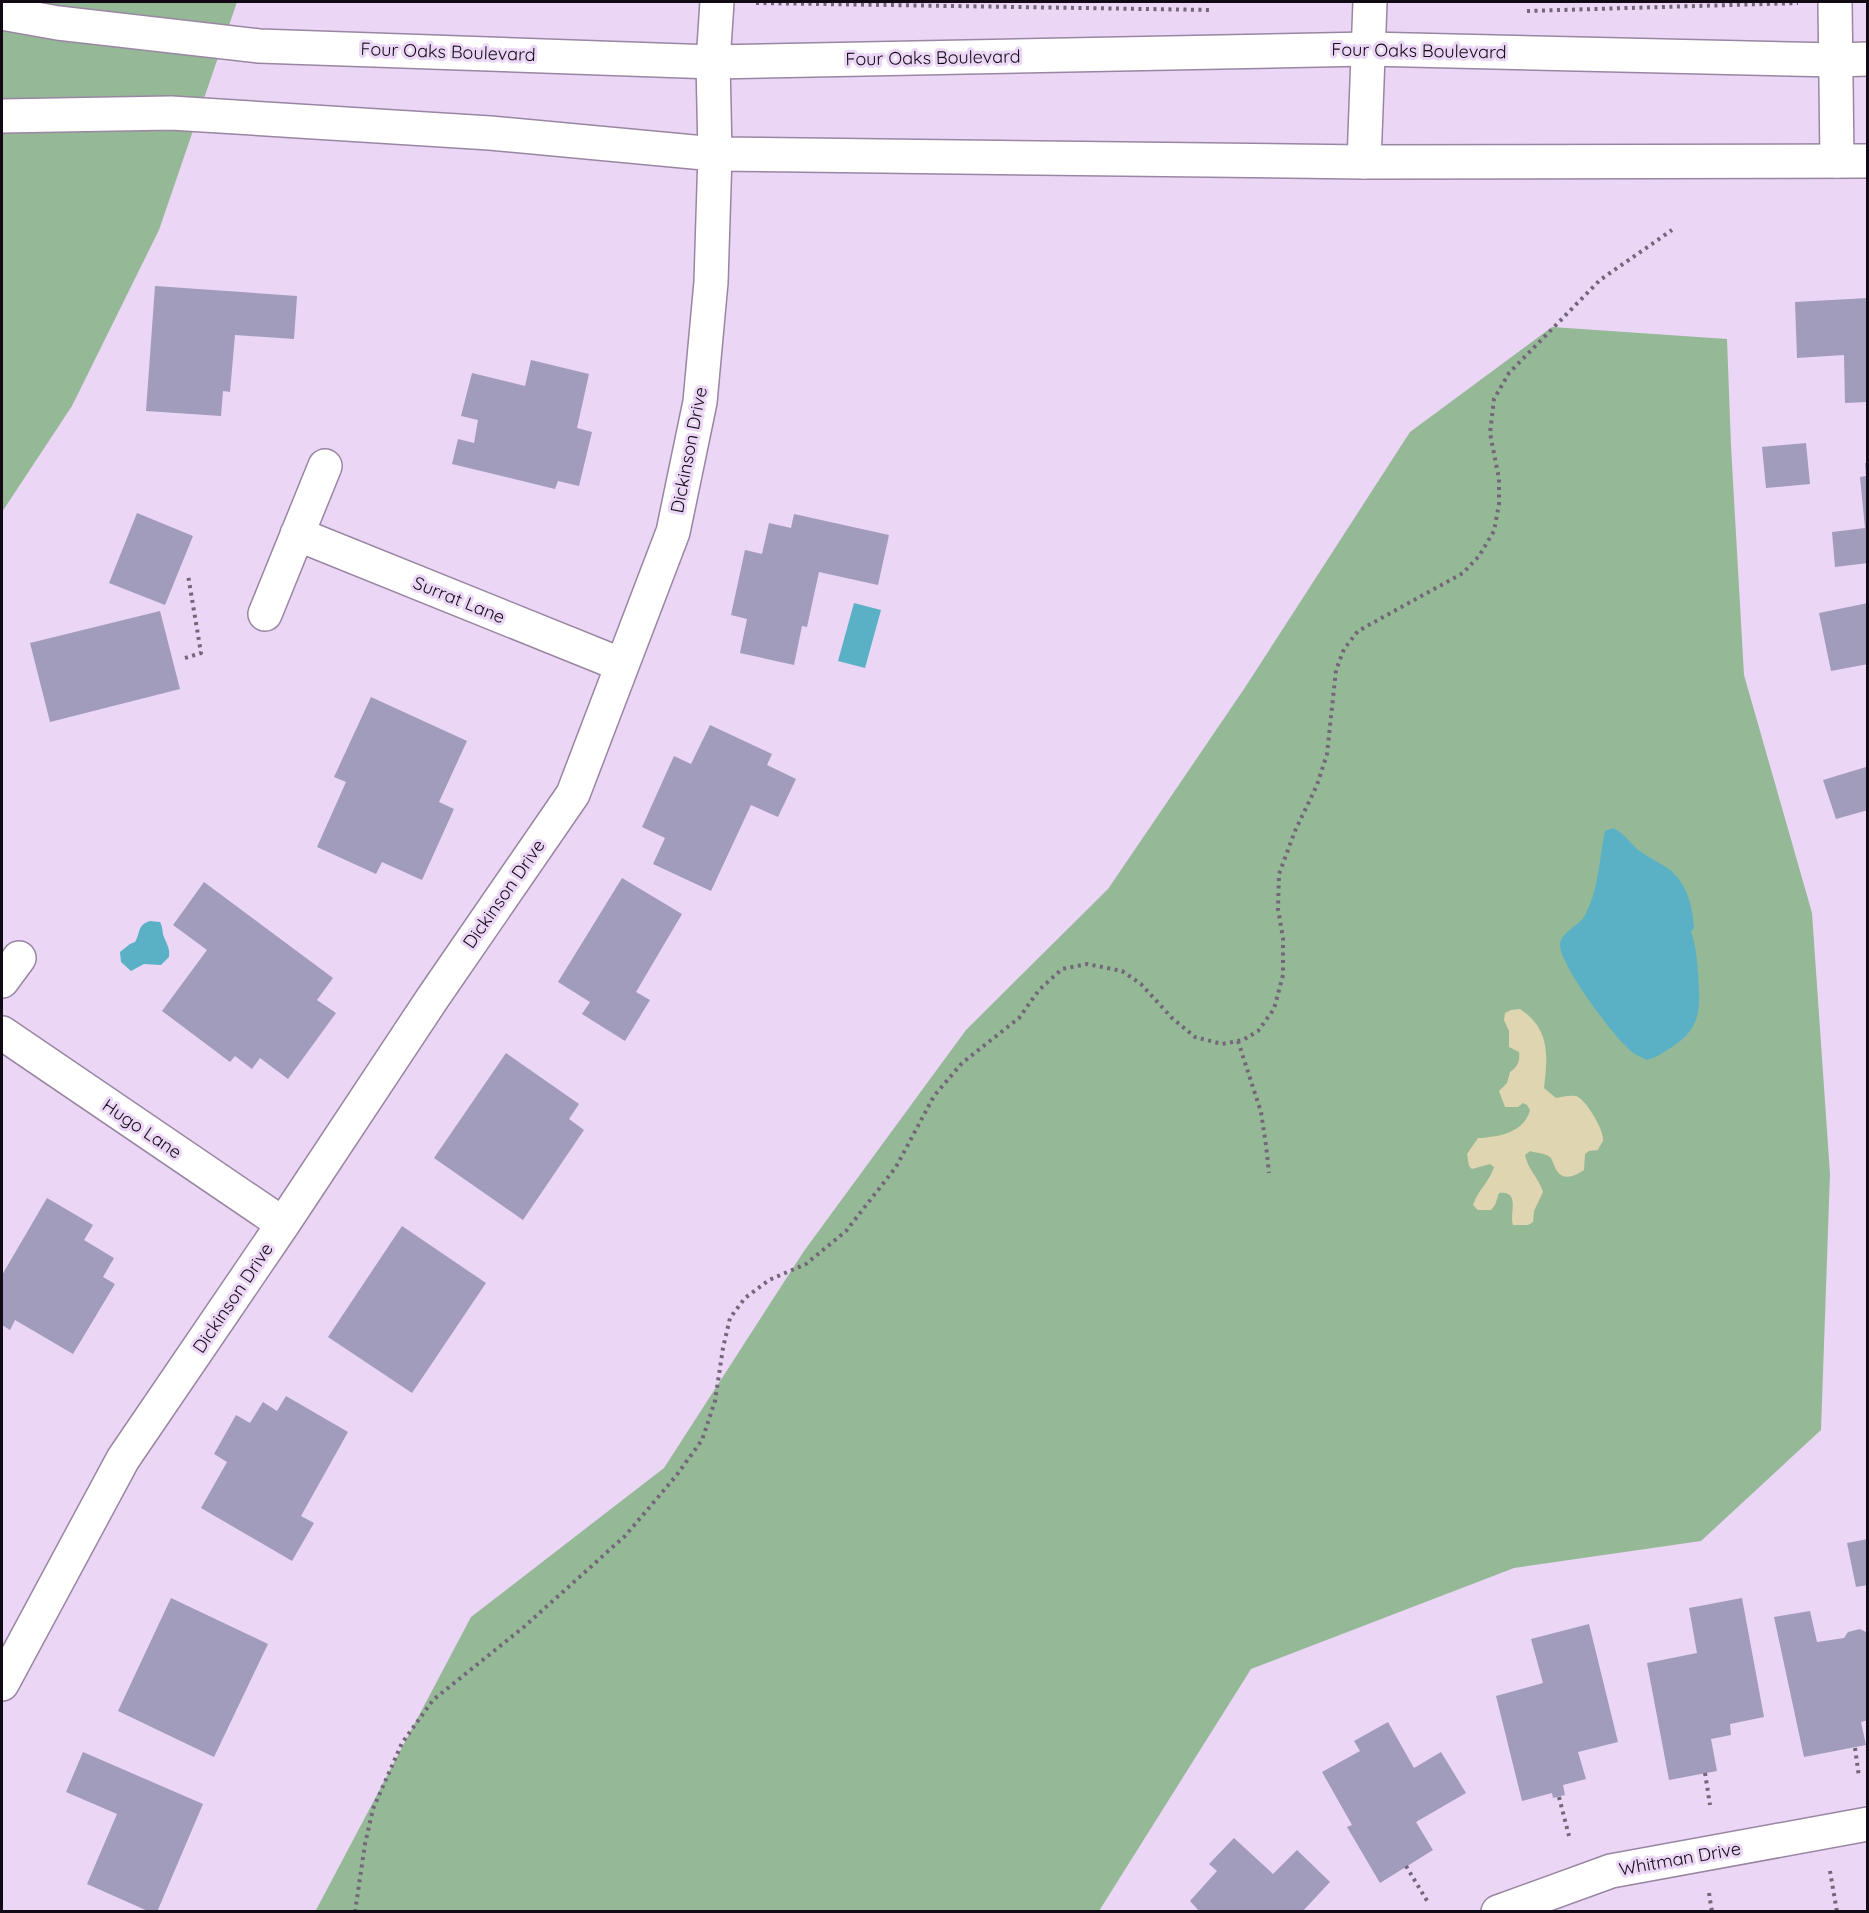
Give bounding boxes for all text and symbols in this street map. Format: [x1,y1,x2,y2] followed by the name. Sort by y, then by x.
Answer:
[360,37,536,66] street label: Four Oaks Boulevard
[1331,37,1507,64] street label: Four Oaks Boulevard
[845,44,1021,71] street label: Four Oaks Boulevard
[665,385,712,515] street label: Dickinson Drive
[410,571,508,628] street label: Surrat Lane
[457,835,550,953] street label: Dickinson Drive
[98,1094,186,1163] street label: Hugo Lane
[187,1238,278,1357] street label: Dickinson Drive
[1617,1836,1743,1881] street label: Whitman Drive

